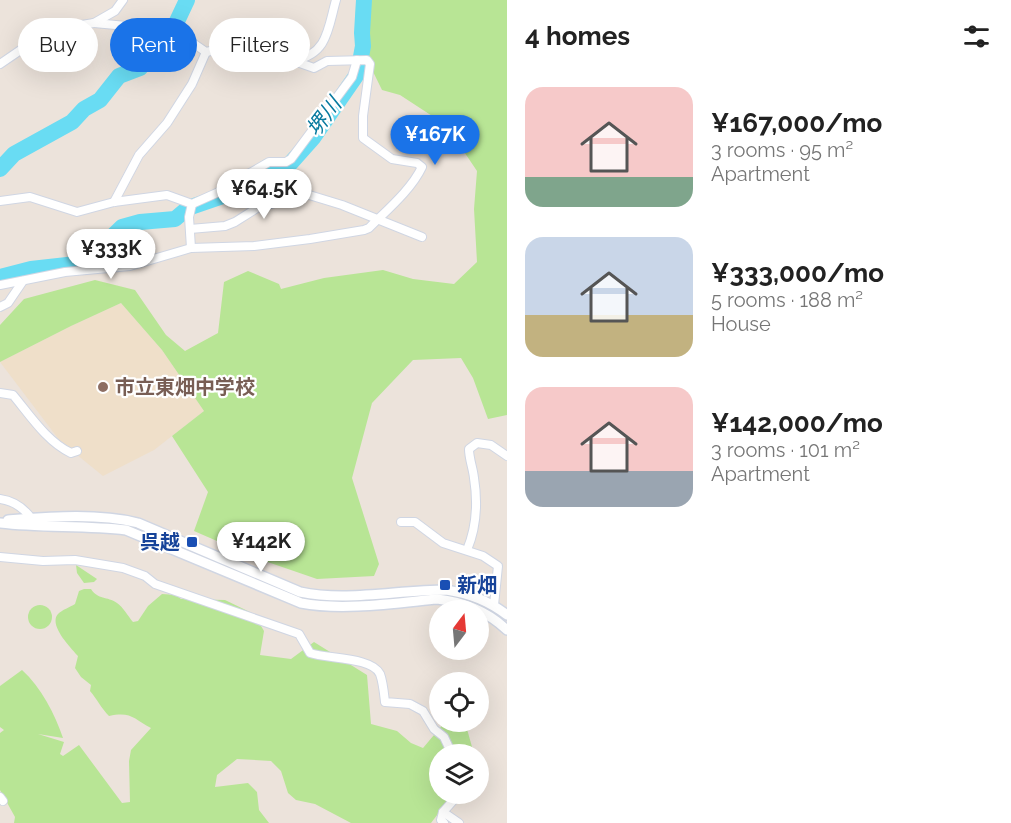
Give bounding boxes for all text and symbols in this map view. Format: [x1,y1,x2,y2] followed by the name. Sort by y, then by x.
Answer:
[18,18,98,72] chip: Buy
[110,18,197,72] chip: Rent
[209,18,310,72] chip: Filters
[960,20,993,53] icon: filters
[525,21,630,51] text: 4 homes
[301,91,347,141] water label: 堺川
[711,108,882,138] text: ¥167,000/mo
[573,111,645,183] icon: home
[393,115,477,166] pin: ¥167K
[405,122,465,146] text: ¥167K
[711,138,853,162] text: 3 rooms · 95 m²
[711,162,810,186] text: Apartment
[215,169,313,220] pin: ¥64.5K
[231,176,297,200] text: ¥64.5K
[69,229,153,280] pin: ¥333K
[80,236,142,260] text: ¥333K
[711,258,884,288] text: ¥333,000/mo
[573,261,645,333] icon: home
[711,288,863,312] text: 5 rooms · 188 m²
[711,312,771,336] text: House
[115,375,255,399] place label: 市立東畑中学校
[96,380,110,394] marker: 市立東畑中学校
[711,408,883,438] text: ¥142,000/mo
[573,411,645,483] icon: home
[711,438,860,462] text: 3 rooms · 101 m²
[711,462,810,486] text: Apartment
[219,522,303,573] pin: ¥142K
[231,529,291,553] text: ¥142K
[140,530,180,554] place label: 呉越
[185,535,199,549] marker: 呉越
[457,573,497,597] place label: 新畑
[438,578,452,592] marker: 新畑
[429,600,489,660] north arrow
[429,600,489,804] map controls
[429,672,489,732] button: locate
[429,744,489,804] button: layers

